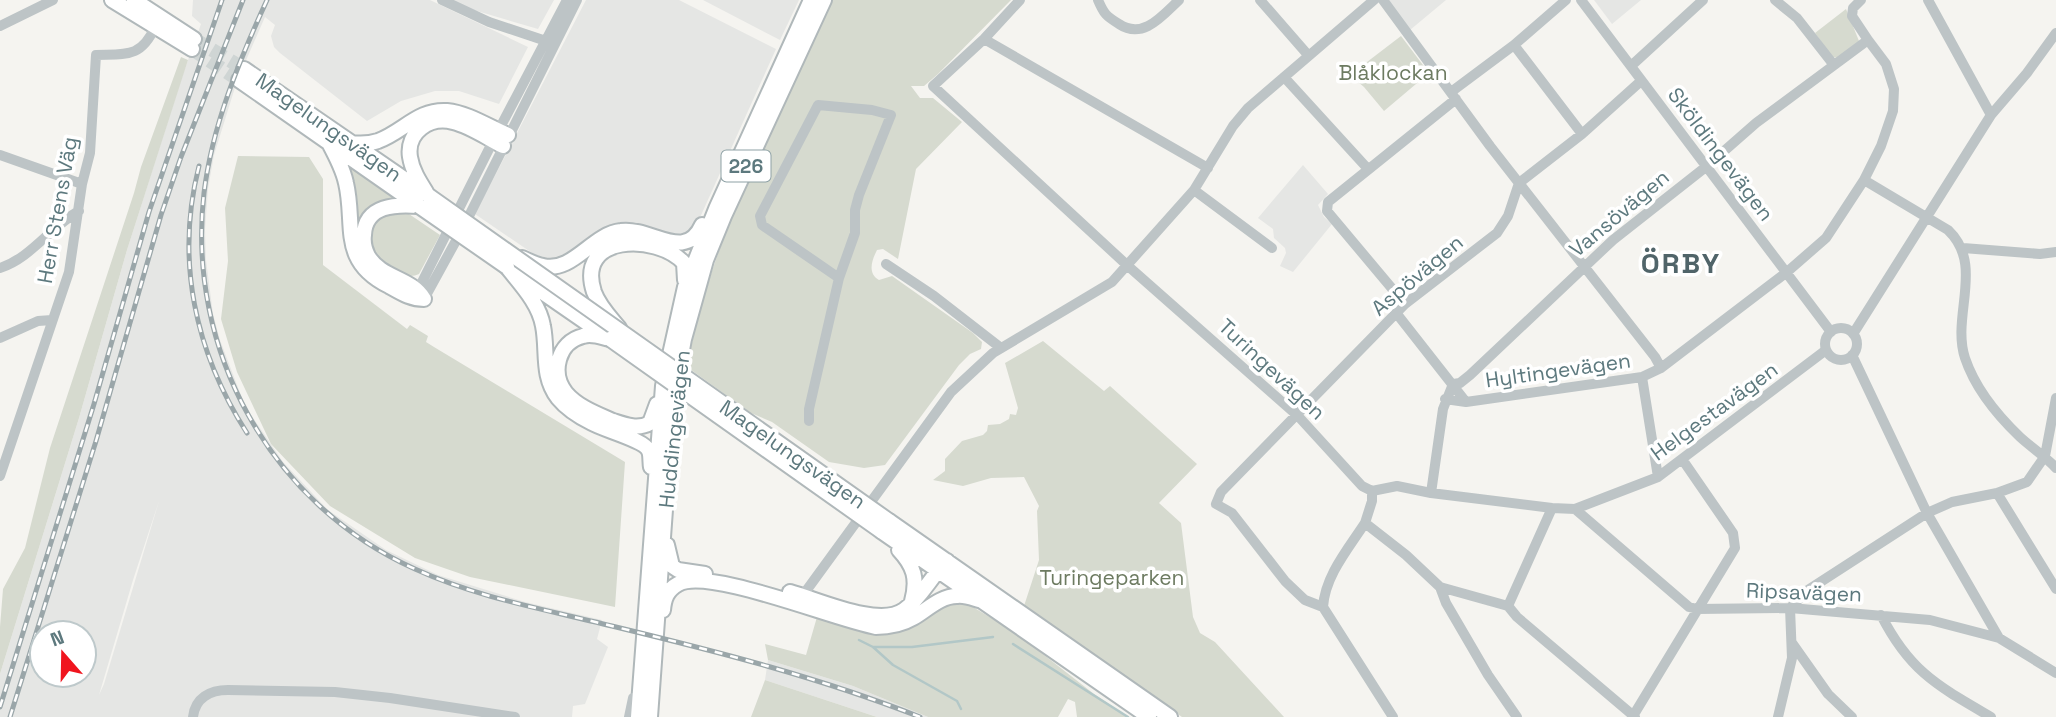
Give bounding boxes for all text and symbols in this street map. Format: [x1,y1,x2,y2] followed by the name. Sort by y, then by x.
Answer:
[1338,59,1448,86] park label: Blåklockan
[251,66,407,188] street label: Magelungsvägen
[1662,82,1780,226] street label: Sköldingevägen
[31,134,83,286] street label: Herr Stens Väg
[722,150,770,182] road number: 226
[1563,163,1675,263] street label: Vansövägen
[1365,229,1469,321] street label: Aspövägen
[1641,245,1721,281] district label: ÖRBY
[1213,313,1331,425] street label: Turingevägen
[1484,346,1632,394] street label: Hyltingevägen
[652,349,696,509] street label: Huddingevägen
[1645,356,1783,466] street label: Helgestavägen
[715,393,871,515] street label: Magelungsvägen
[1040,564,1185,591] park label: Turingeparken
[1746,576,1862,608] street label: Ripsavägen
[28,619,98,689] north arrow
[47,625,68,652] text: N

